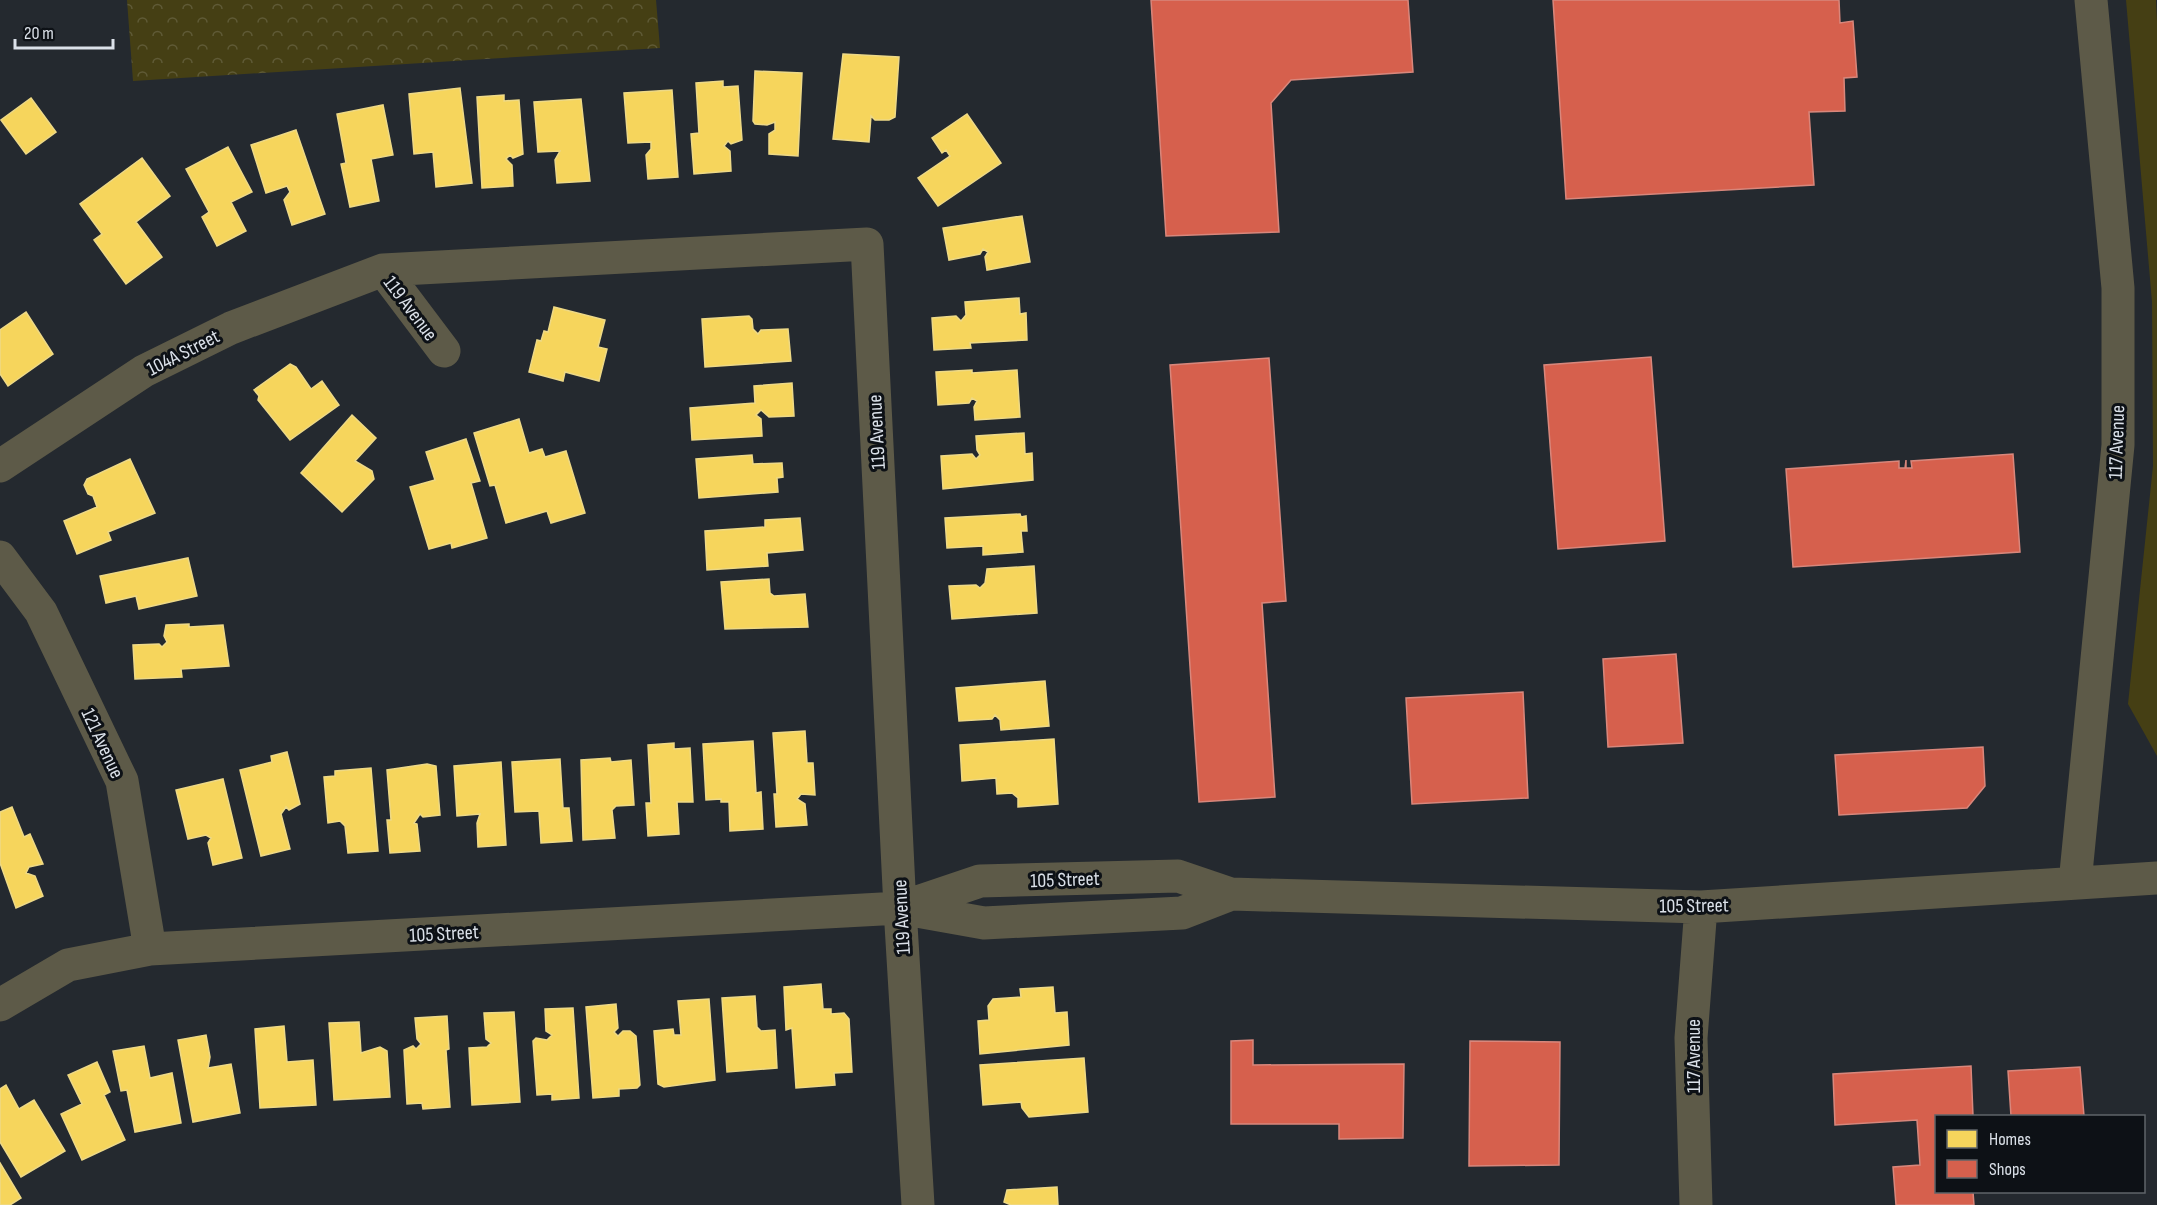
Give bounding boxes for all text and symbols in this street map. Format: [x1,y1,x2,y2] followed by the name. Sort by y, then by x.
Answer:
[15,12,112,50] scale bar
[24,23,54,44] text: 20 m
[378,271,442,346] street label: 119 Avenue
[143,324,224,381] street label: 104A Street
[863,394,891,470] street label: 119 Avenue
[2104,405,2130,479] street label: 117 Avenue
[75,705,129,782] street label: 121 Avenue
[1030,867,1100,893] street label: 105 Street
[888,879,916,955] street label: 119 Avenue
[1659,893,1729,919] street label: 105 Street
[409,920,479,948] street label: 105 Street
[1682,1019,1706,1093] street label: 117 Avenue
[1935,1115,2145,1193] legend
[1989,1129,2031,1150] text: Homes
[1989,1159,2026,1180] text: Shops

